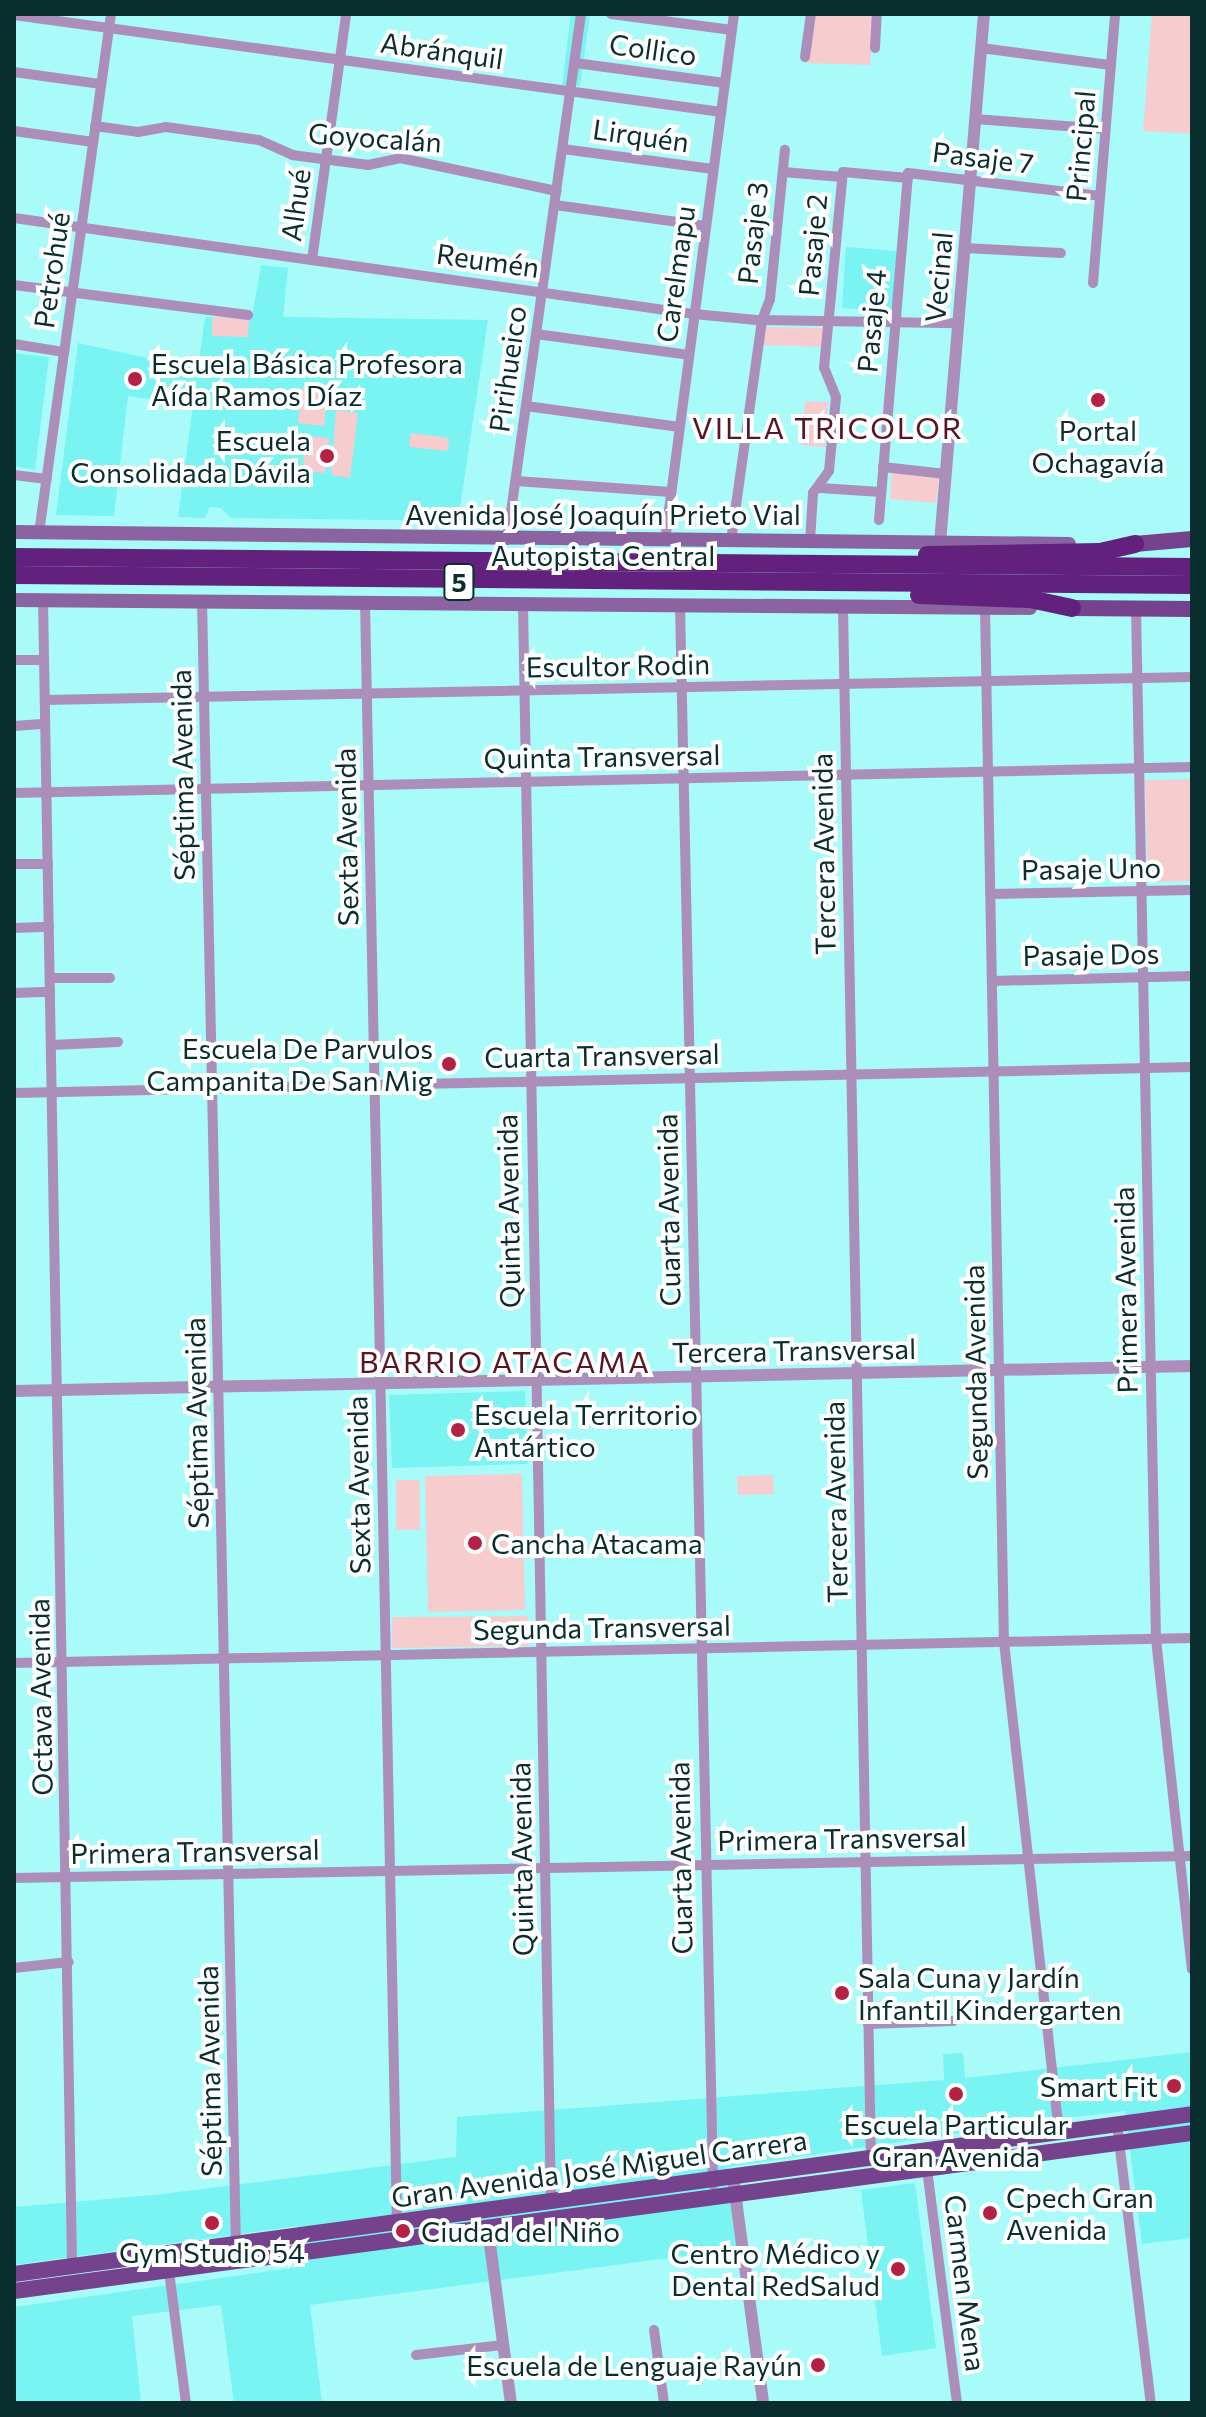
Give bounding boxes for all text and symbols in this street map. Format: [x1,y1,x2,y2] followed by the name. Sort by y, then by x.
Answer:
[378,25,506,75] street label: Abránquil
[607,26,699,72] street label: Collico
[1058,89,1102,203] street label: Principal
[591,112,691,158] street label: Lirquén
[307,116,443,158] street label: Goyocalán
[931,134,1035,180] street label: Pasaje 7
[273,167,317,243] street label: Alhué
[730,180,774,286] street label: Pasaje 3
[791,193,833,297] street label: Pasaje 2
[649,203,701,345] street label: Carelmapu
[26,210,76,330] street label: Petrohué
[917,230,959,324] street label: Vecinal
[434,236,542,284] street label: Reumén
[850,268,892,374] street label: Pasaje 4
[482,304,532,434] street label: Pirihueico
[151,346,463,412] place label: Escuela Básica Profesora Aída Ramos Díaz
[126,370,144,388] marker: Escuela Básica Profesora Aída Ramos Díaz
[1089,391,1107,409] marker: Portal Ochagavía
[692,409,964,445] district label: VILLA TRICOLOR
[1032,413,1164,479] place label: Portal Ochagavía
[70,423,311,489] place label: Escuela Consolidada Dávila
[318,447,336,465] marker: Escuela Consolidada Dávila
[405,497,801,531] street label: Avenida José Joaquín Prieto Vial
[491,538,715,572] street label: Autopista Central
[443,560,475,604] road number: 5
[526,647,710,683] street label: Escultor Rodin
[163,669,201,881] street label: Séptima Avenida
[483,737,721,775] street label: Quinta Transversal
[328,747,364,927] street label: Sexta Avenida
[804,753,842,955] street label: Tercera Avenida
[1021,850,1161,886] street label: Pasaje Uno
[1022,936,1160,972] street label: Pasaje Dos
[146,1031,433,1097] place label: Escuela De Parvulos Campanita De San Mig
[484,1036,720,1074] street label: Cuarta Transversal
[440,1055,458,1073] marker: Escuela De Parvulos Campanita De San Mig
[650,1113,686,1307] street label: Cuarta Avenida
[490,1114,526,1308] street label: Quinta Avenida
[1106,1186,1144,1394] street label: Primera Avenida
[956,1264,994,1480] street label: Segunda Avenida
[177,1317,215,1529] street label: Séptima Avenida
[672,1331,916,1369] street label: Tercera Transversal
[359,1343,651,1379] district label: BARRIO ATACAMA
[340,1395,376,1575] street label: Sexta Avenida
[474,1397,698,1463] place label: Escuela Territorio Antártico
[816,1401,854,1603] street label: Tercera Avenida
[449,1421,467,1439] marker: Escuela Territorio Antártico
[491,1526,703,1560] place label: Cancha Atacama
[466,1534,484,1552] marker: Cancha Atacama
[21,1598,59,1796] street label: Octava Avenida
[473,1608,731,1646] street label: Segunda Transversal
[662,1761,698,1955] street label: Cuarta Avenida
[503,1762,539,1956] street label: Quinta Avenida
[717,1819,967,1857] street label: Primera Transversal
[70,1832,320,1870] street label: Primera Transversal
[858,1960,1122,2026] place label: Sala Cuna y Jardín Infantil Kindergarten
[190,1965,228,2177] street label: Séptima Avenida
[833,1984,851,2002] marker: Sala Cuna y Jardín Infantil Kindergarten
[1040,2069,1158,2103] place label: Smart Fit
[1165,2077,1183,2095] marker: Smart Fit
[947,2085,965,2103] marker: Escuela Particular Gran Avenida
[843,2107,1069,2173] place label: Escuela Particular Gran Avenida
[389,2122,809,2214] street label: Gran Avenida José Miguel Carrera
[1006,2180,1154,2246] place label: Cpech Gran Avenida
[938,2193,994,2373] street label: Carmen Mena
[981,2204,999,2222] marker: Cpech Gran Avenida
[203,2214,221,2232] marker: Gym Studio 54
[421,2214,620,2248] place label: Ciudad del Niño
[392,2220,414,2242] marker: Ciudad del Niño
[119,2235,305,2269] place label: Gym Studio 54
[670,2236,880,2302] place label: Centro Médico y Dental RedSalud
[887,2258,909,2280] marker: Centro Médico y Dental RedSalud
[466,2348,802,2382] place label: Escuela de Lenguaje Rayún
[809,2356,827,2374] marker: Escuela de Lenguaje Rayún

